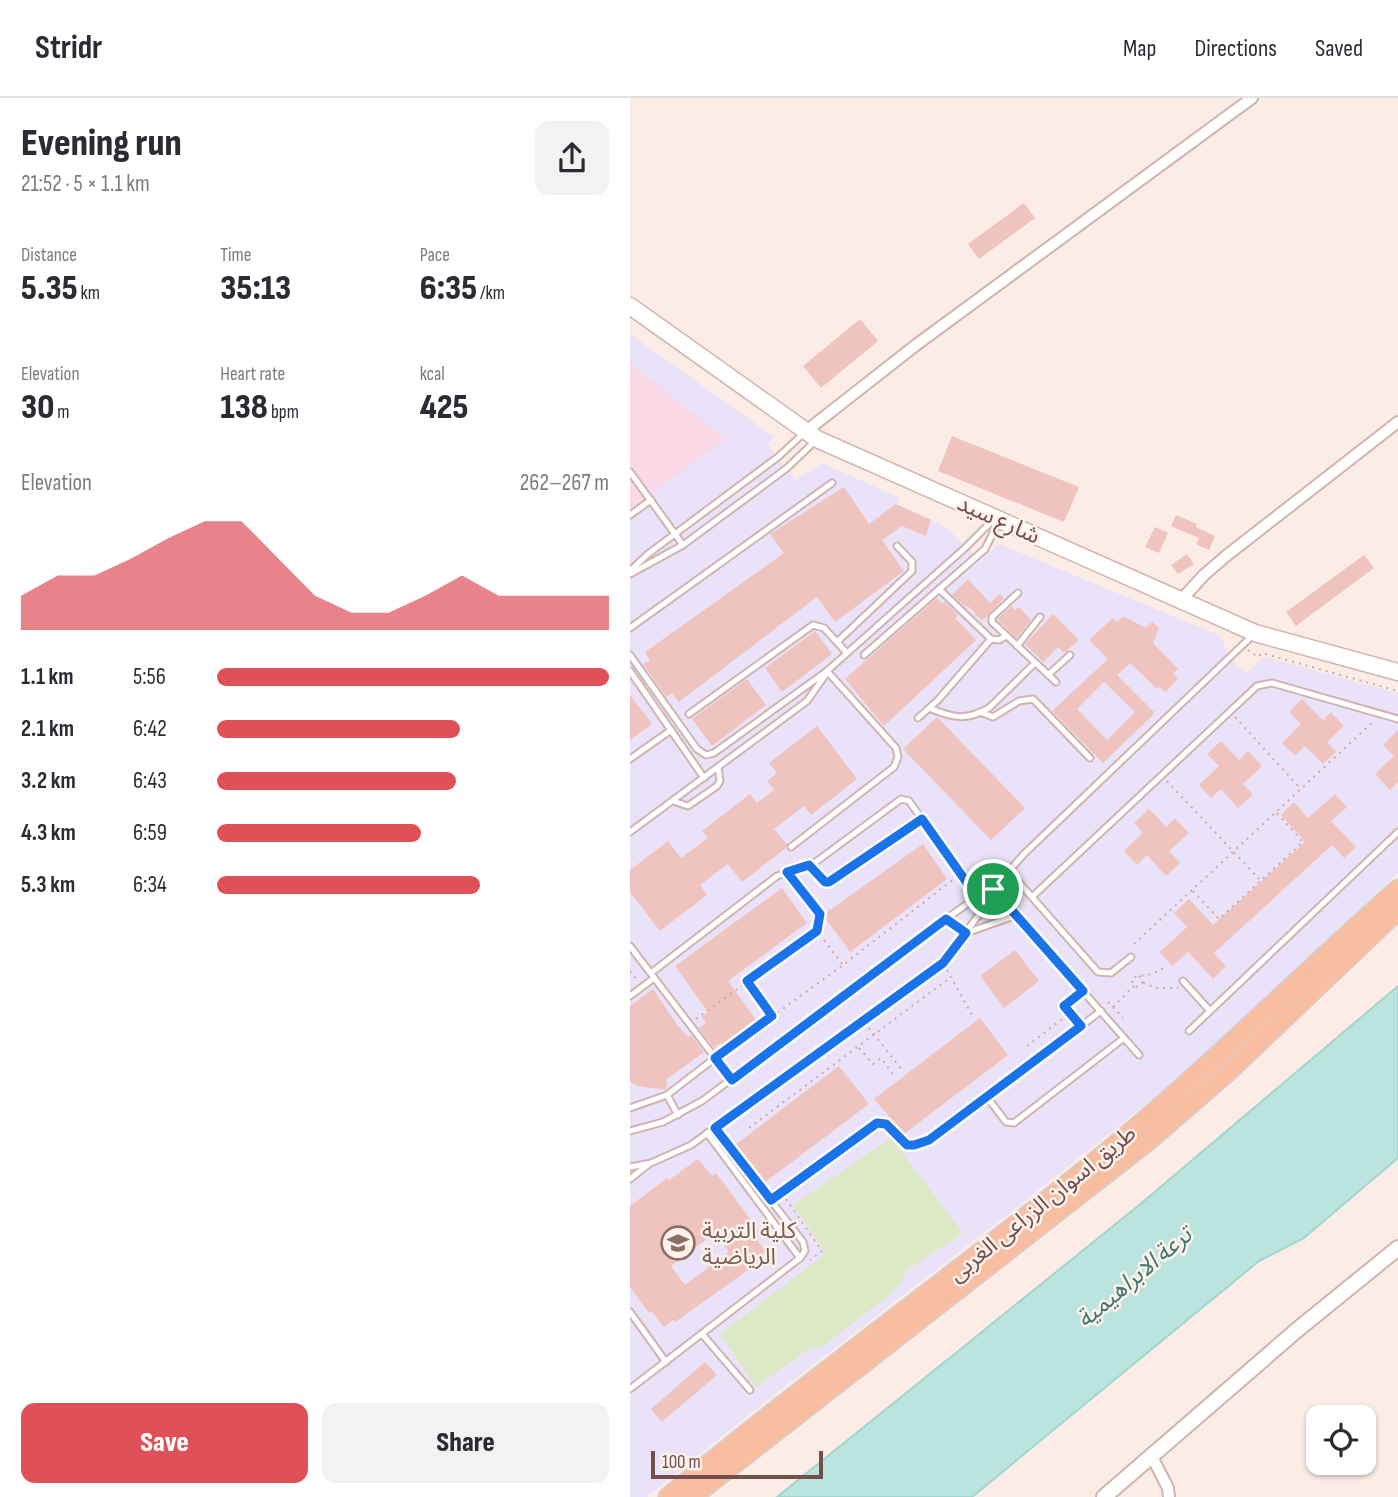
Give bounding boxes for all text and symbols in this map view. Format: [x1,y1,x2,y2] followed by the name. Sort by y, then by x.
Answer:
[35,28,102,68] text: Stridr
[1123,34,1156,63] text: Map
[1194,34,1277,63] text: Directions
[1315,34,1363,63] text: Saved
[21,121,182,166] text: Evening run
[535,121,609,195] button: share
[21,170,150,198] text: 21:52 · 5 × 1.1 km
[21,244,77,267] text: Distance
[220,244,251,267] text: Time
[420,244,450,267] text: Pace
[21,267,78,310] text: 5.35
[220,267,291,310] text: 35:13
[420,267,477,310] text: 6:35
[78,282,100,305] text: km
[477,282,505,305] text: /km
[21,363,80,386] text: Elevation
[220,363,285,386] text: Heart rate
[420,363,445,386] text: kcal
[21,386,54,429] text: 30
[220,386,268,429] text: 138
[420,386,468,429] text: 425
[54,401,70,424] text: m
[268,401,299,424] text: bpm
[21,469,92,497] text: Elevation
[520,469,609,497] text: 262–267 m
[952,489,1044,552] street label: شارع سيد
[21,663,74,691] text: 1.1 km
[133,663,166,691] text: 5:56
[21,715,74,743] text: 2.1 km
[133,715,167,743] text: 6:42
[21,767,76,795] text: 3.2 km
[133,767,167,795] text: 6:43
[21,819,76,847] text: 4.3 km
[133,819,167,847] text: 6:59
[963,859,1023,919] pin
[974,870,1012,908] icon: arrive
[21,871,75,899] text: 5.3 km
[133,871,167,899] text: 6:34
[943,1119,1142,1288] street label: طريق اسوان الزراعى الغربى
[702,1217,797,1271] place label: كلية التربية الرياضية
[1071,1218,1201,1334] water label: ترعة الابراهيمية
[659,1224,697,1262] school or university icon: كلية التربية الرياضية
[21,1403,308,1483] button: Save
[322,1403,609,1483] button: Share
[1306,1405,1376,1475] map controls
[1306,1405,1376,1475] button: locate
[651,1448,822,1480] scale bar
[662,1451,701,1474] text: 100 m

